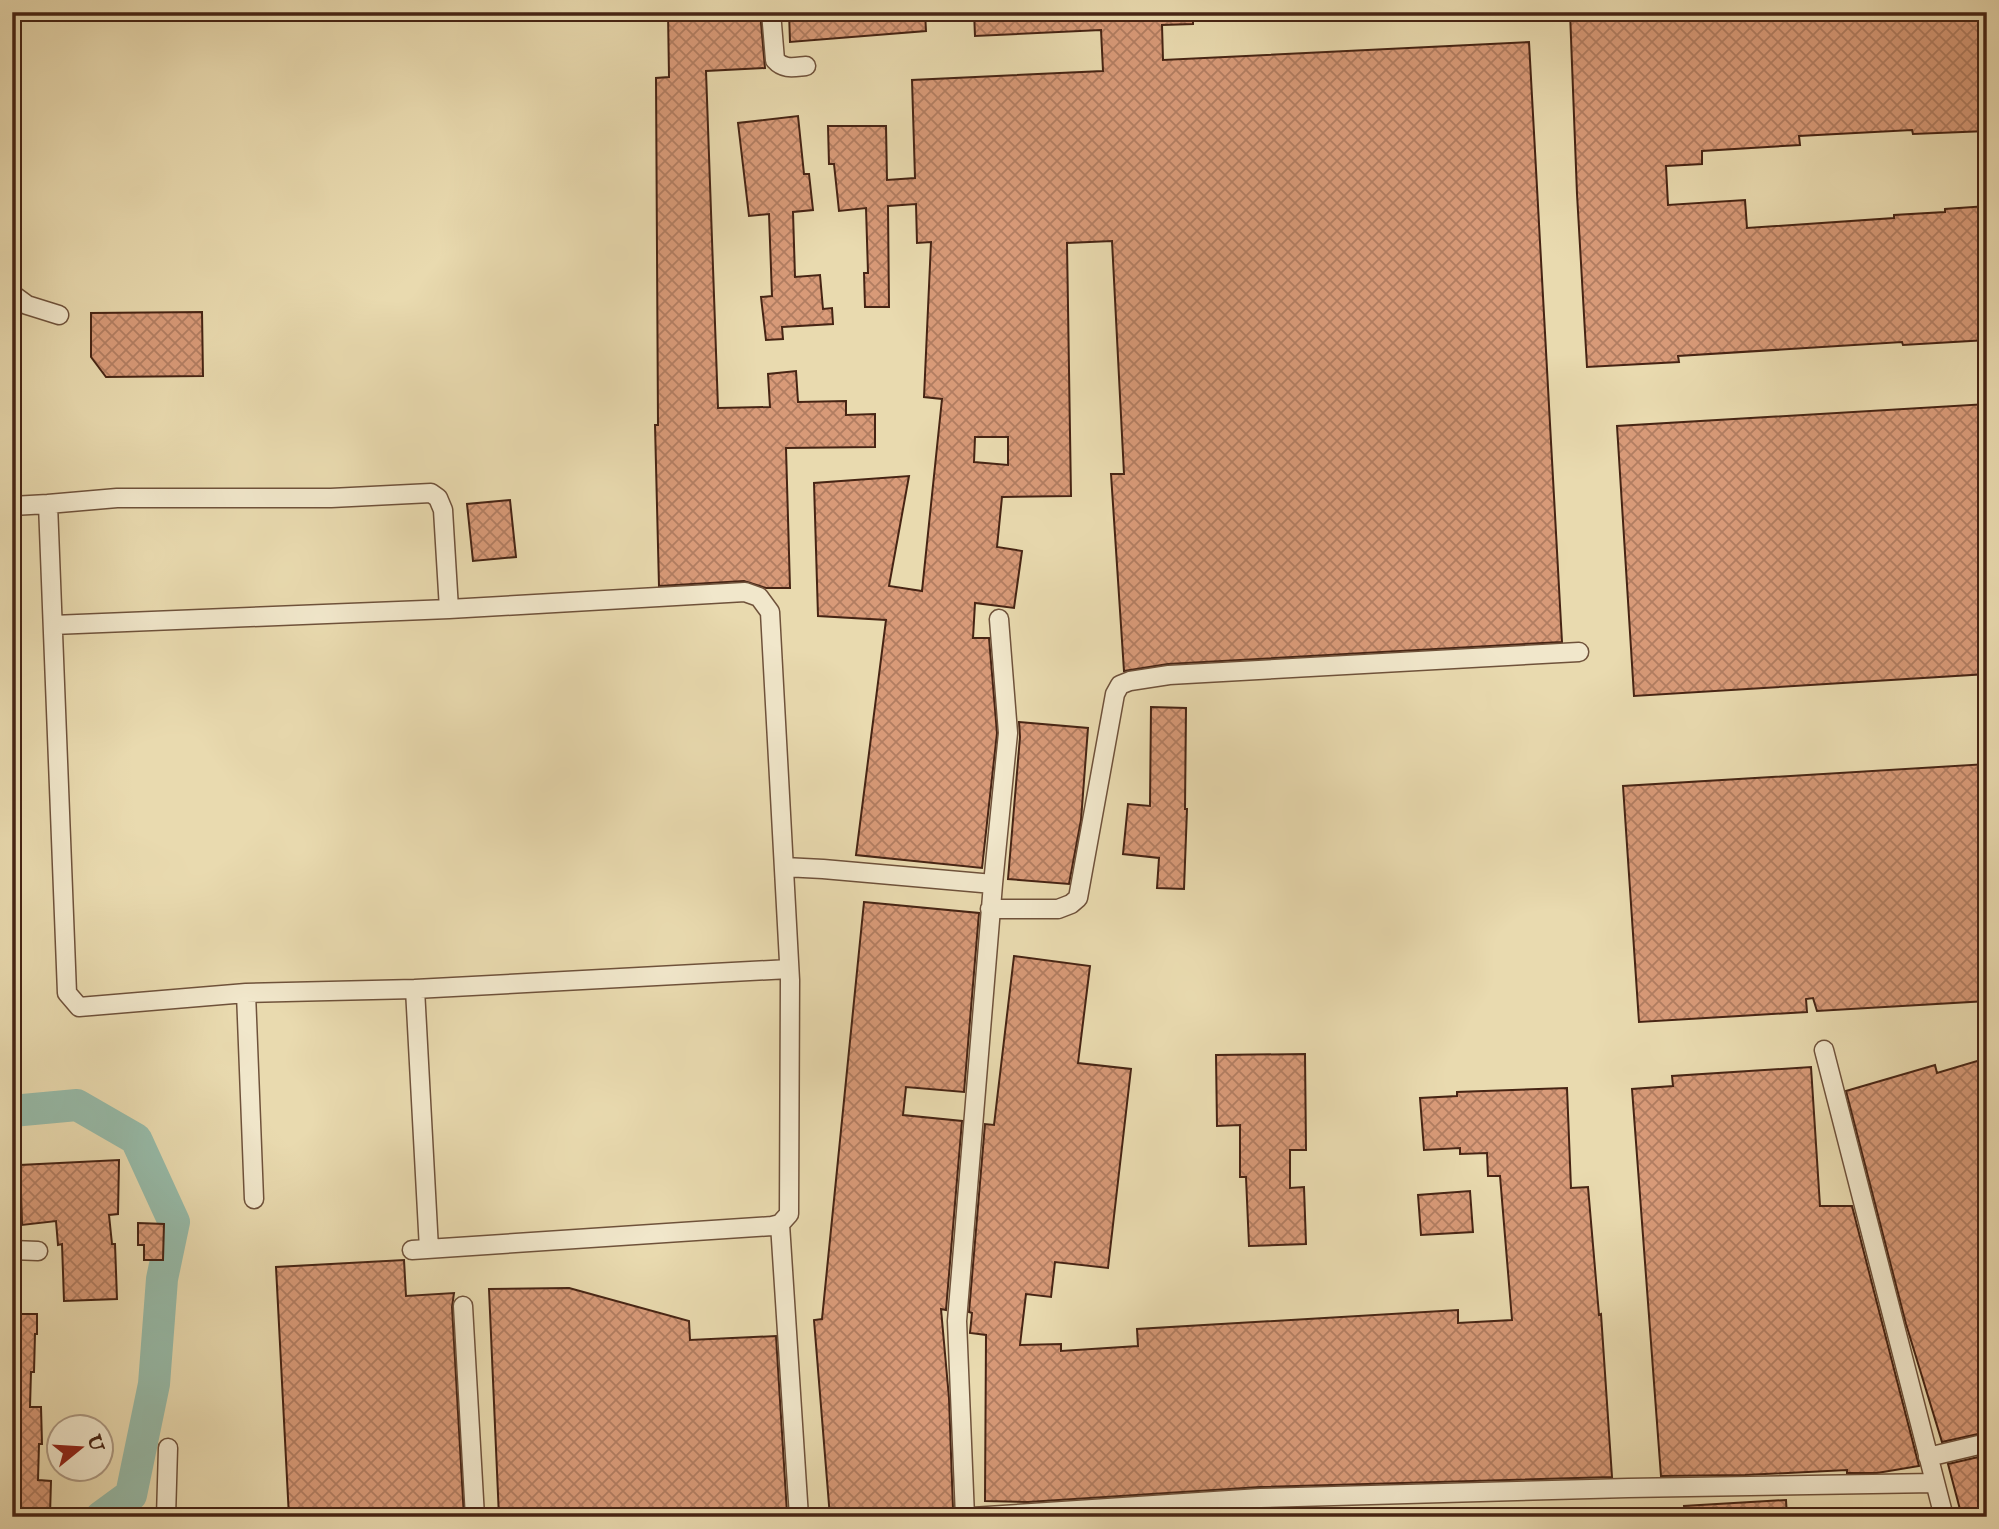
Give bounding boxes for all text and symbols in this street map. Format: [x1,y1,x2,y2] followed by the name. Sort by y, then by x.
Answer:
[46,1414,116,1484] north arrow
[80,1431,108,1456] text: U

